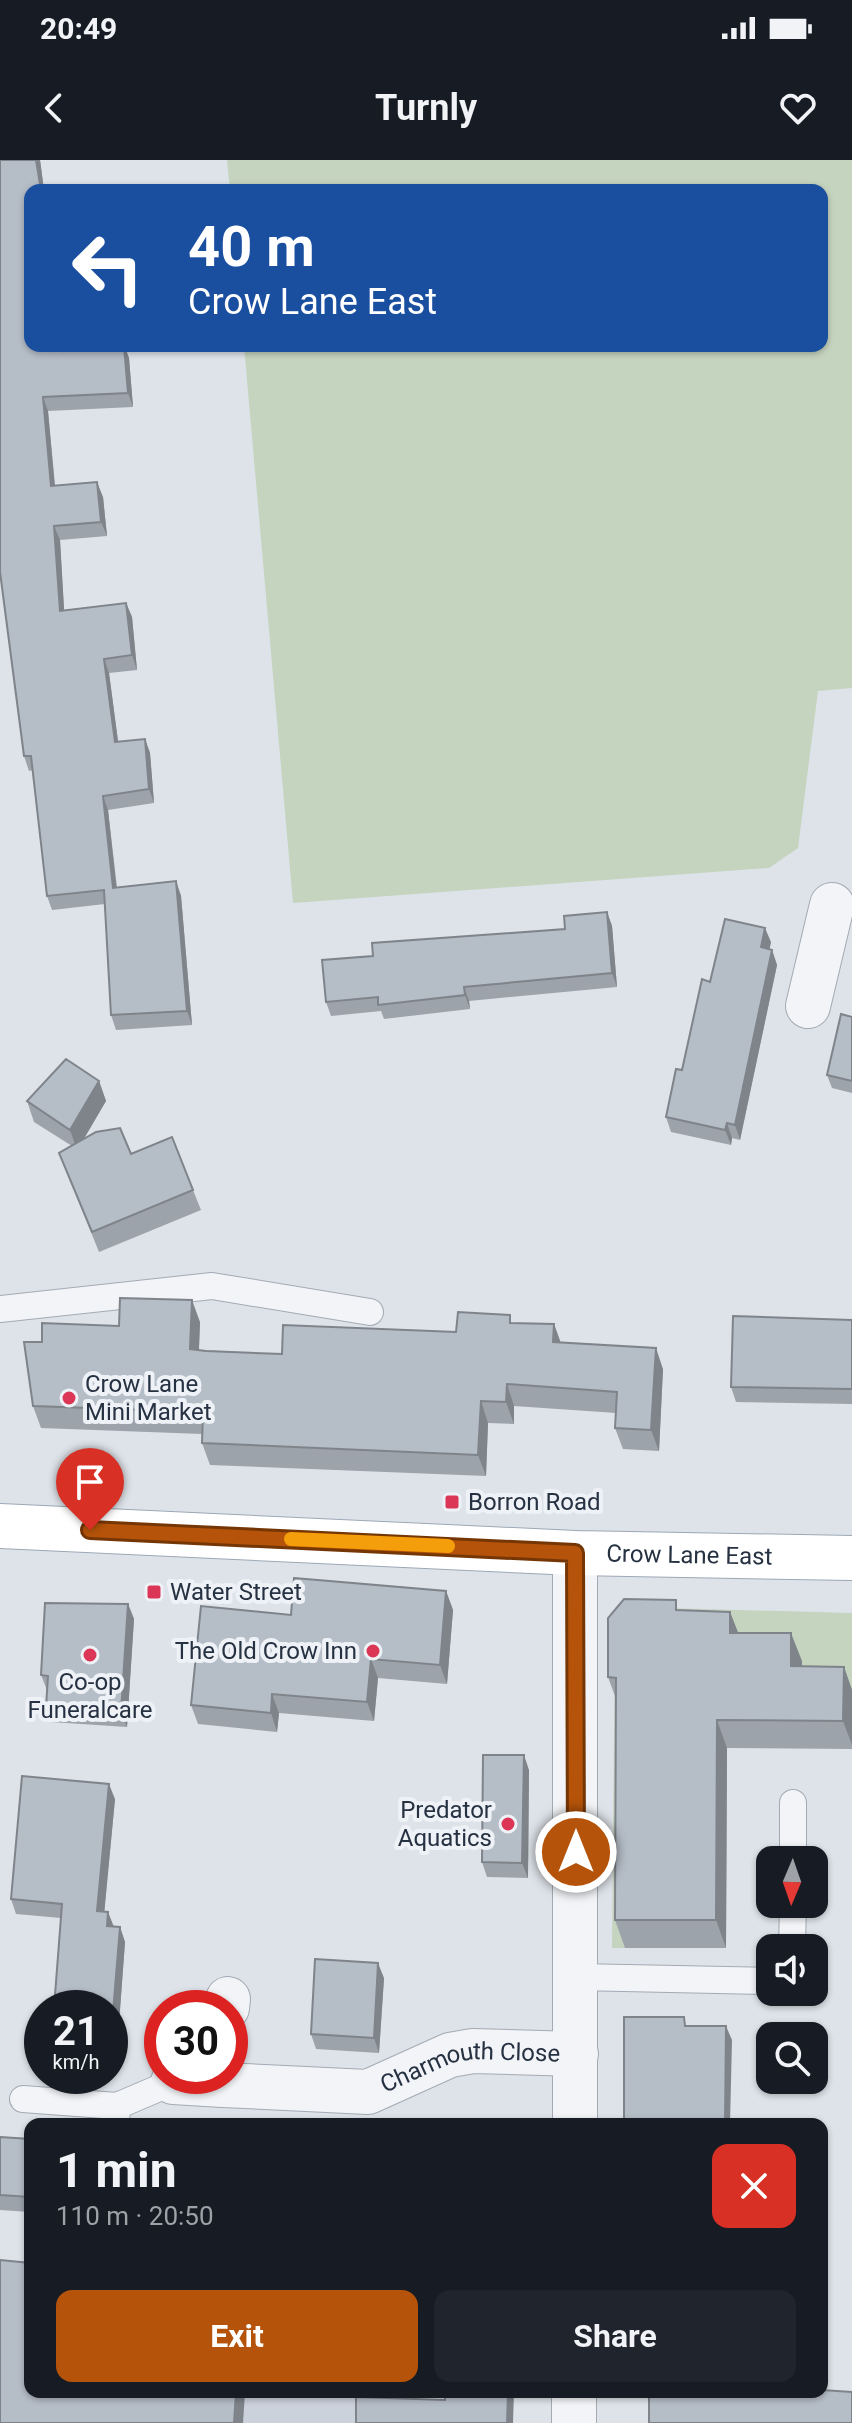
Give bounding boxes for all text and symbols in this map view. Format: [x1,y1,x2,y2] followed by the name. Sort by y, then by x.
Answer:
[40,11,117,46] text: 20:49
[32,86,76,130] icon: back
[776,86,820,130] icon: heart
[375,87,477,129] text: Turnly
[188,214,315,280] text: 40 m
[56,216,160,320] icon: left
[188,281,437,323] text: Crow Lane East
[85,1370,212,1426] place label: Crow Lane Mini Market
[60,1389,78,1407] marker: Crow Lane Mini Market
[56,1448,124,1530] pin
[68,1460,112,1504] icon: arrive
[468,1488,601,1516] place label: Borron Road
[443,1493,461,1511] marker: Borron Road
[606,1540,773,1571] street label: Crow Lane East
[170,1578,302,1606] place label: Water Street
[145,1583,163,1601] marker: Water Street
[175,1637,357,1665] place label: The Old Crow Inn
[364,1642,382,1660] marker: The Old Crow Inn
[81,1646,99,1664] marker: Co-op Funeralcare
[27,1668,153,1724] place label: Co-op Funeralcare
[398,1796,492,1852] place label: Predator Aquatics
[534,1810,618,1894] position arrow
[499,1815,517,1833] marker: Predator Aquatics
[756,1846,828,1918] north arrow
[756,1846,828,2094] map controls
[756,1934,828,2006] button: sound
[144,1990,248,2094] speed limit sign: 30
[53,2008,99,2055] text: 21
[756,2022,828,2094] button: search
[376,2037,561,2099] street label: Charmouth Close
[53,2050,99,2074] text: km/h
[56,2142,177,2199] text: 1 min
[712,2144,796,2228] button: close
[56,2201,214,2231] text: 110 m · 20:50
[56,2290,418,2382] button: Exit
[434,2290,796,2382] button: Share

